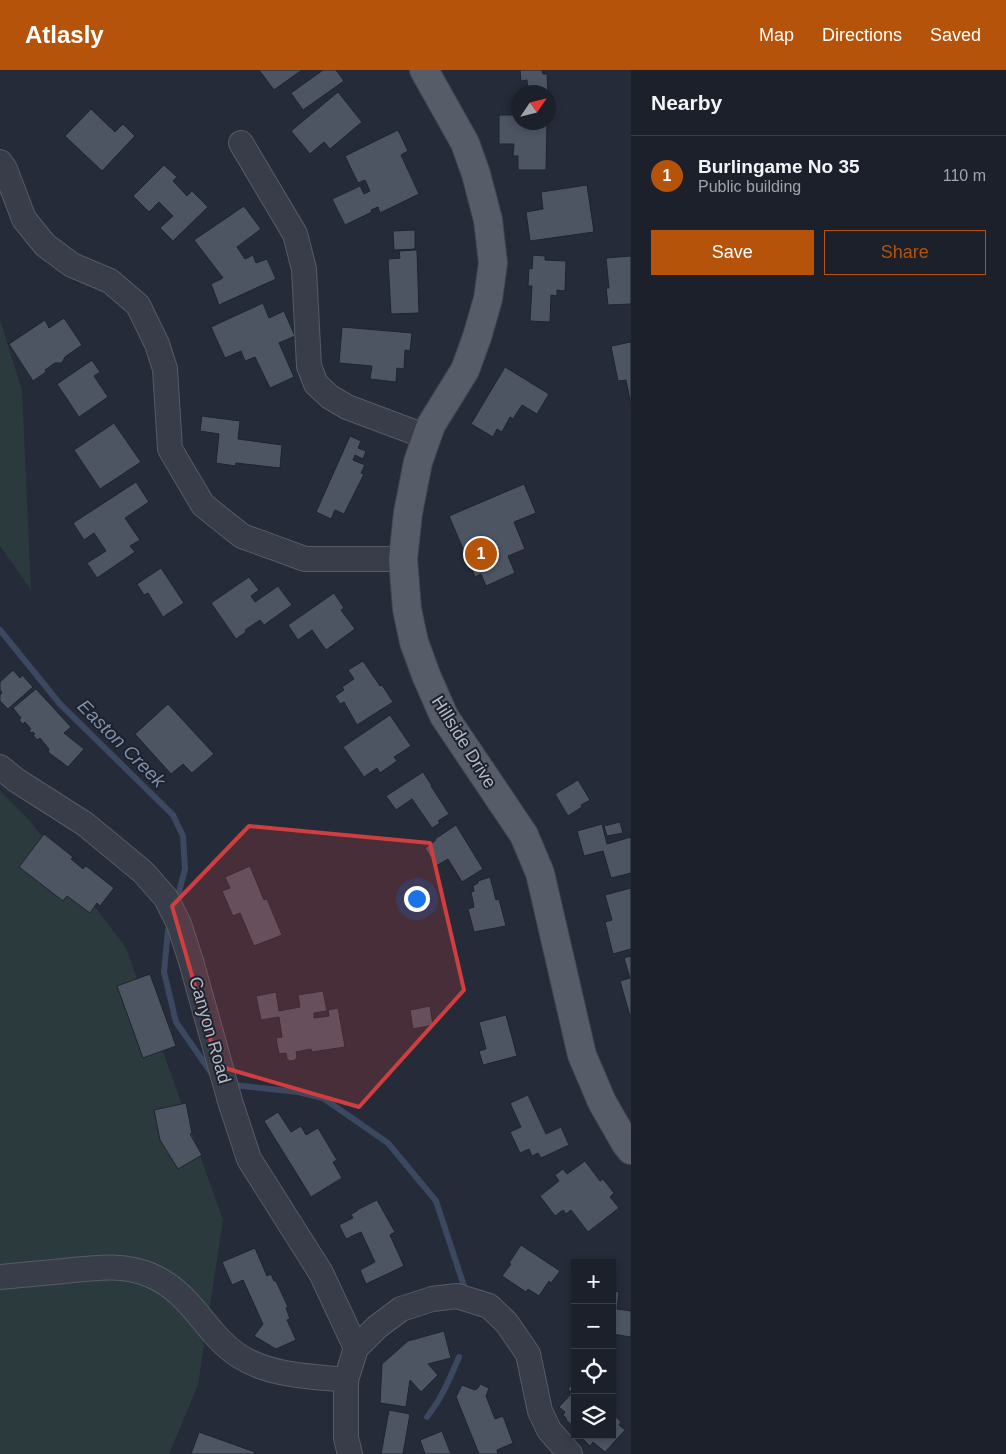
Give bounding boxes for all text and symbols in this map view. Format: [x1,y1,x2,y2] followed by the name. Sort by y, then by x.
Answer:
[25,21,104,48] text: Atlasly
[759,25,794,45] text: Map
[822,25,902,45] text: Directions
[930,25,981,45] text: Saved
[511,85,556,130] north arrow
[651,91,722,114] text: Nearby
[698,156,860,177] text: Burlingame No 35
[663,167,671,184] text: 1
[943,167,986,184] text: 110 m
[698,178,801,195] text: Public building
[651,230,814,275] button: Save
[824,230,986,275] button: Share
[465,535,497,573] pin: 1
[428,692,500,792] street label: Hillside Drive
[74,695,171,793] water label: Easton Creek
[404,886,430,912] your location
[185,974,235,1086] street label: Canyon Road
[571,1259,616,1439] map controls
[571,1259,616,1304] button: +
[571,1304,616,1349] button: −
[571,1349,616,1394] button: locate
[571,1394,616,1439] button: layers

